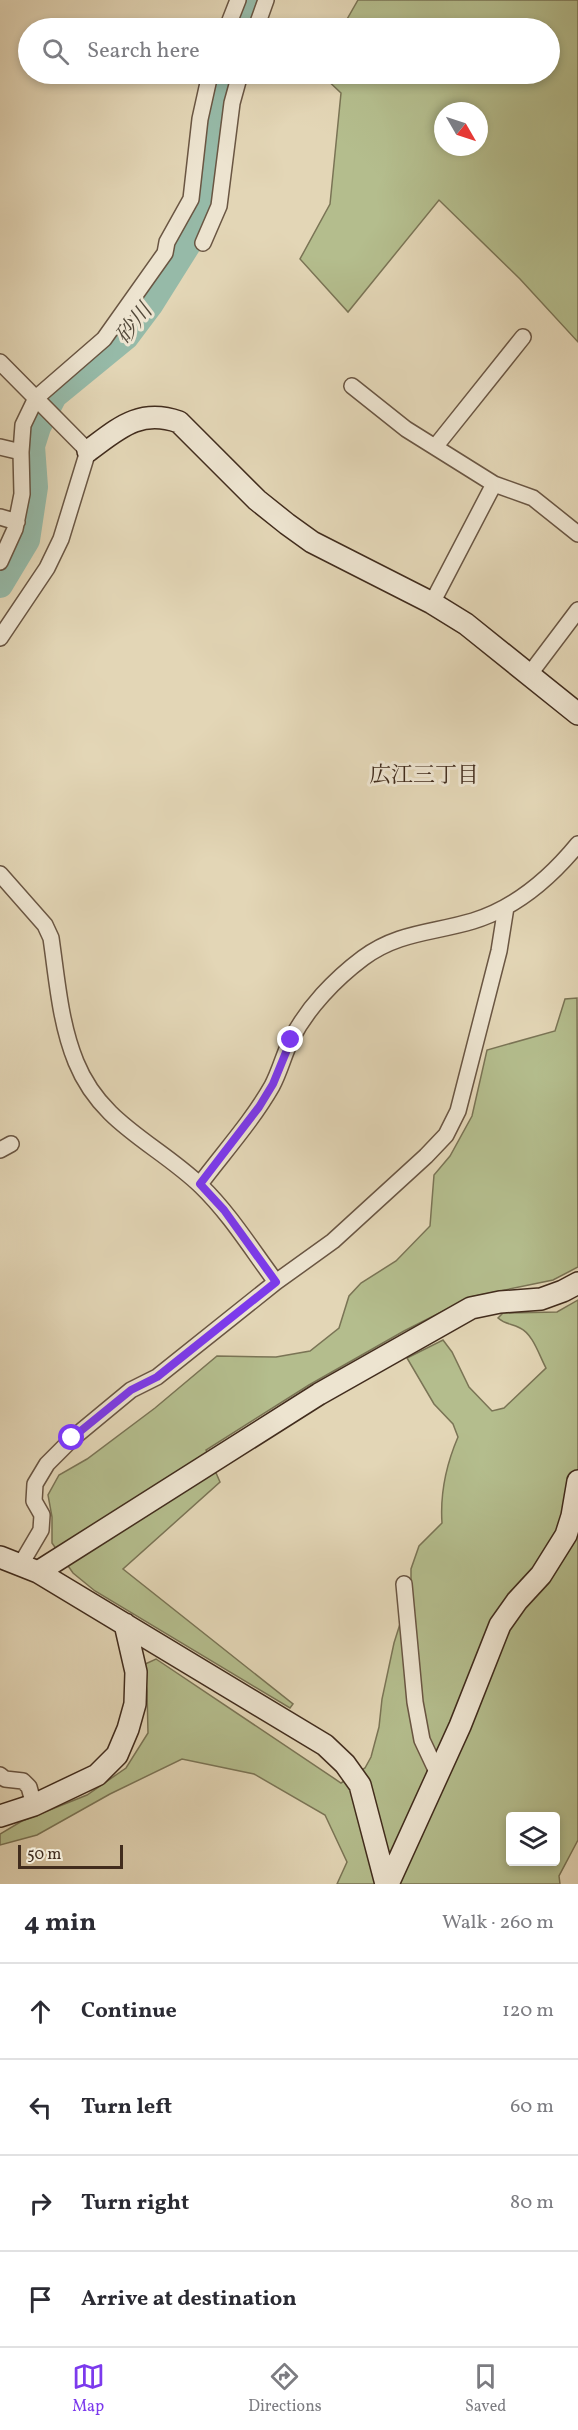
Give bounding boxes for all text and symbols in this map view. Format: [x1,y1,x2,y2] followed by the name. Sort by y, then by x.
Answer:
[18,18,560,84] search box
[39,35,72,68] icon: search
[87,36,200,67] text: Search here
[434,102,488,156] north arrow
[109,296,162,351] water label: 砂川
[369,761,479,792] district label: 広江三丁目
[277,1026,303,1052] route end
[58,1424,84,1450] route start
[506,1812,560,1866] map controls
[506,1812,560,1866] button: layers
[18,1842,123,1870] scale bar
[27,1844,61,1866] text: 50 m
[24,1905,96,1941] text: 4 min
[442,1909,554,1937] text: Walk · 260 m
[24,1995,57,2028] icon: ahead
[81,1996,177,2027] text: Continue
[502,1997,554,2025] text: 120 m
[24,2091,57,2124] icon: left
[81,2092,172,2123] text: Turn left
[510,2093,554,2121] text: 60 m
[24,2187,57,2220] icon: right
[81,2188,189,2219] text: Turn right
[510,2189,554,2217] text: 80 m
[24,2283,57,2316] icon: arrive
[81,2284,297,2315] text: Arrive at destination
[72,2360,105,2418] tab: Map
[248,2360,322,2418] tab: Directions
[465,2360,506,2418] tab: Saved

